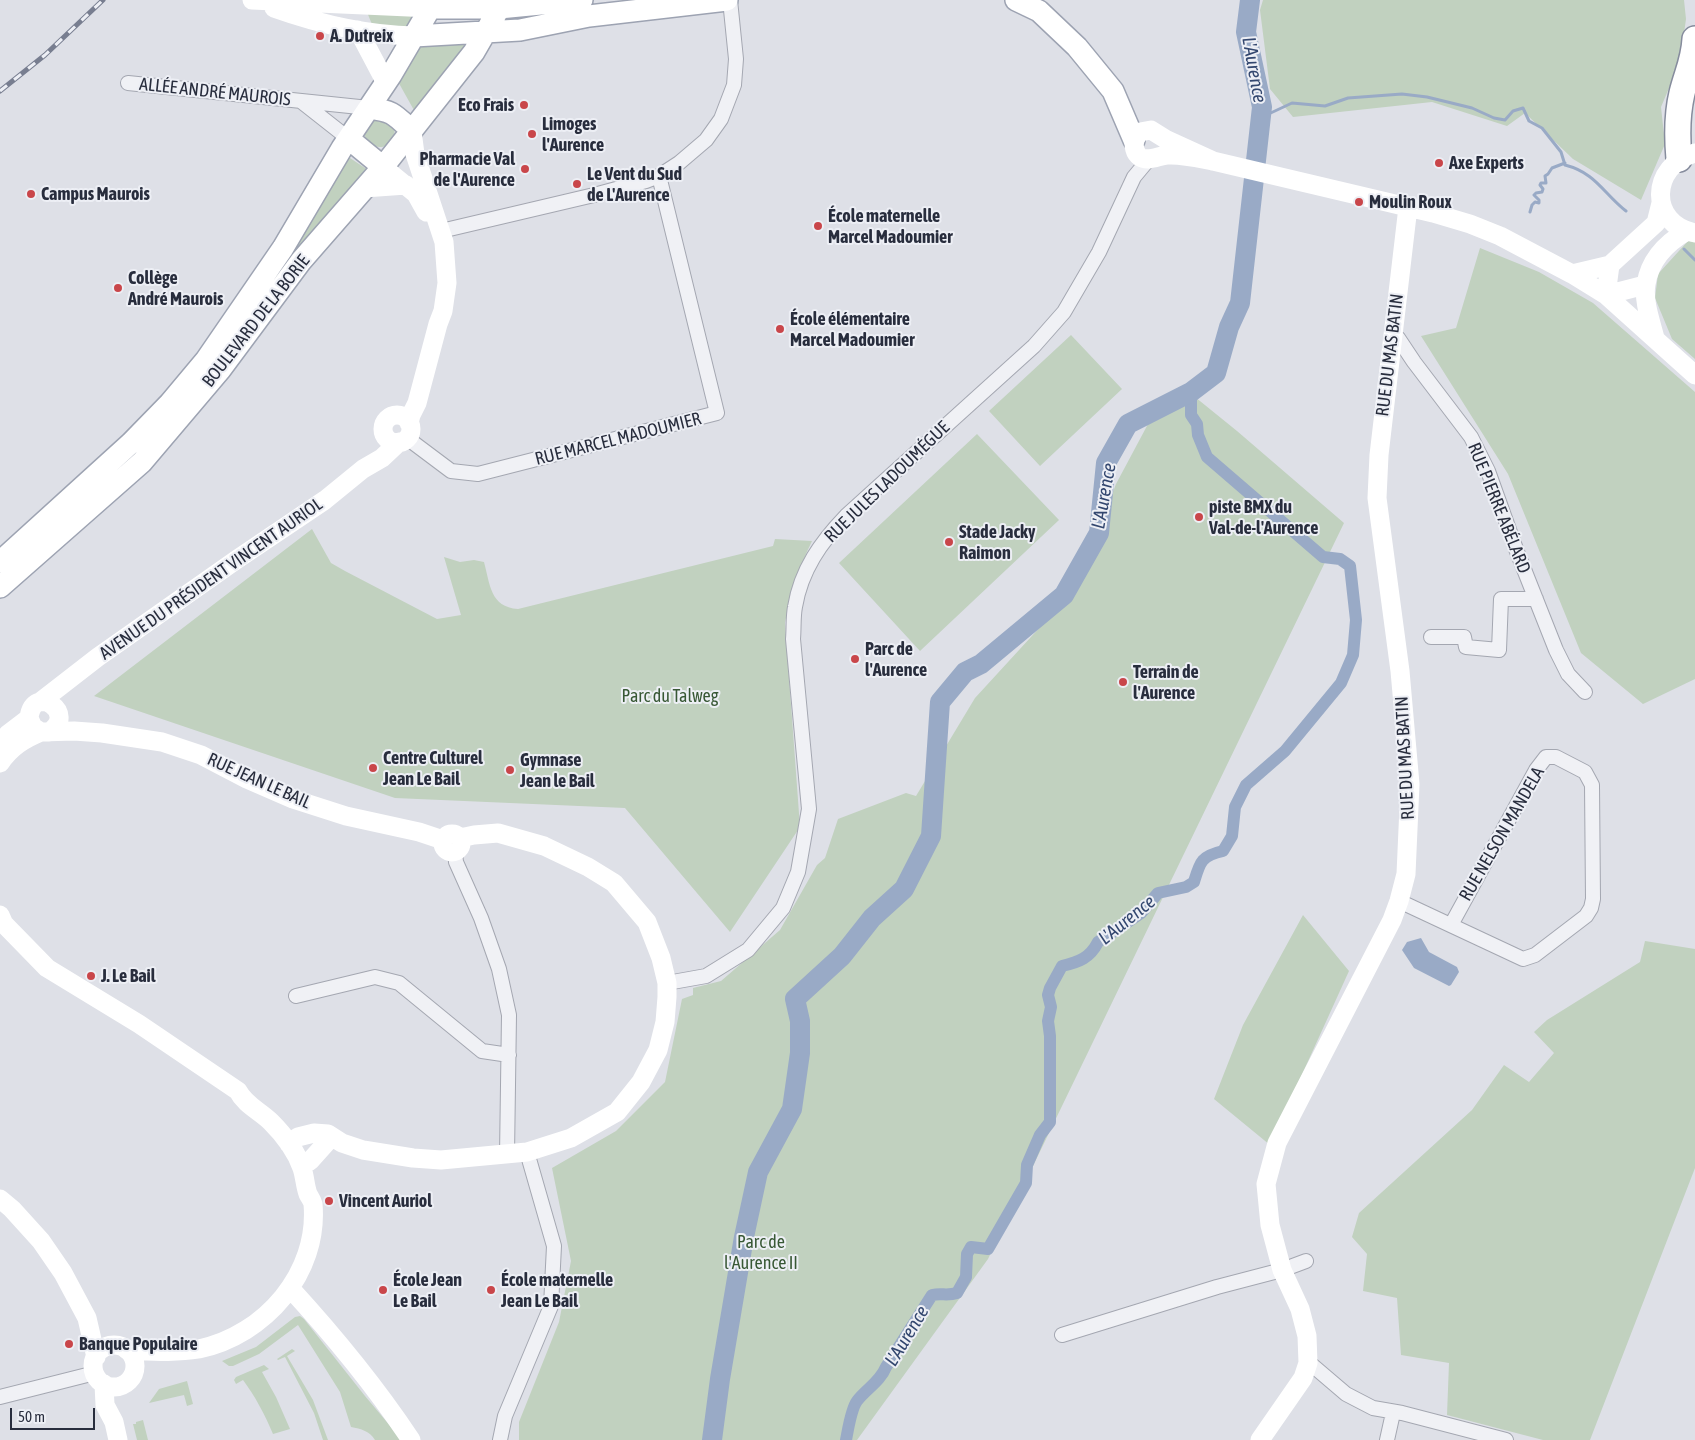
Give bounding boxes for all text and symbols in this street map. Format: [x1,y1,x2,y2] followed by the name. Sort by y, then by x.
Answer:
[330,25,393,47] place label: A. Dutreix
[314,30,326,42] marker: A. Dutreix
[1237,35,1271,105] water label: L'Aurence
[138,73,292,111] street label: ALLÉE ANDRÉ MAUROIS
[458,94,514,116] place label: Eco Frais
[518,99,530,111] marker: Eco Frais
[542,113,604,156] place label: Limoges l'Aurence
[526,128,538,140] marker: Limoges l'Aurence
[420,148,515,190] place label: Pharmacie Val de l'Aurence
[1449,152,1524,174] place label: Axe Experts
[1433,157,1445,169] marker: Axe Experts
[519,163,531,175] marker: Pharmacie Val de l'Aurence
[587,163,682,205] place label: Le Vent du Sud de L'Aurence
[571,178,583,190] marker: Le Vent du Sud de L'Aurence
[41,183,150,205] place label: Campus Maurois
[25,188,37,200] marker: Campus Maurois
[1369,191,1452,213] place label: Moulin Roux
[1353,196,1365,208] marker: Moulin Roux
[828,205,953,248] place label: École maternelle Marcel Madoumier
[812,220,824,232] marker: École maternelle Marcel Madoumier
[198,251,314,391] street label: BOULEVARD DE LA BORIE
[128,267,223,310] place label: Collège André Maurois
[112,282,124,294] marker: Collège André Maurois
[1372,292,1408,418] street label: RUE DU MAS BATIN
[790,308,915,350] place label: École élémentaire Marcel Madoumier
[774,323,786,335] marker: École élémentaire Marcel Madoumier
[533,408,703,470] street label: RUE MARCEL MADOUMIER
[820,417,954,547] street label: RUE JULES LADOUMÉGUE
[1463,440,1535,576] street label: RUE PIERRE ABÉLARD
[1087,461,1121,531] water label: L'Aurence
[95,494,327,664] street label: AVENUE DU PRÉSIDENT VINCENT AURIOL
[1209,496,1318,538] place label: piste BMX du Val-de-l'Aurence
[1193,511,1205,523] marker: piste BMX du Val-de-l'Aurence
[959,521,1035,564] place label: Stade Jacky Raimon
[943,536,955,548] marker: Stade Jacky Raimon
[865,638,927,681] place label: Parc de l'Aurence
[849,653,861,665] marker: Parc de l'Aurence
[1133,661,1199,704] place label: Terrain de l'Aurence
[1117,676,1129,688] marker: Terrain de l'Aurence
[621,685,719,707] park label: Parc du Talweg
[1391,696,1419,820] street label: RUE DU MAS BATIN
[383,747,483,790] place label: Centre Culturel Jean Le Bail
[204,749,314,813] street label: RUE JEAN LE BAIL
[520,749,595,792] place label: Gymnase Jean le Bail
[367,762,379,774] marker: Centre Culturel Jean Le Bail
[1455,763,1549,905] street label: RUE NELSON MANDELA
[504,764,516,776] marker: Gymnase Jean le Bail
[1094,890,1160,950] water label: L'Aurence
[101,965,155,987] place label: J. Le Bail
[85,970,97,982] marker: J. Le Bail
[339,1190,432,1212] place label: Vincent Auriol
[323,1195,335,1207] marker: Vincent Auriol
[724,1231,798,1274] park label: Parc de l'Aurence II
[393,1269,462,1312] place label: École Jean Le Bail
[501,1269,613,1312] place label: École maternelle Jean Le Bail
[377,1284,389,1296] marker: École Jean Le Bail
[485,1284,497,1296] marker: École maternelle Jean Le Bail
[880,1302,934,1370] water label: L'Aurence
[79,1333,198,1355] place label: Banque Populaire
[63,1338,75,1350] marker: Banque Populaire
[12,1398,98,1430] scale bar
[18,1408,45,1425] text: 50 m

